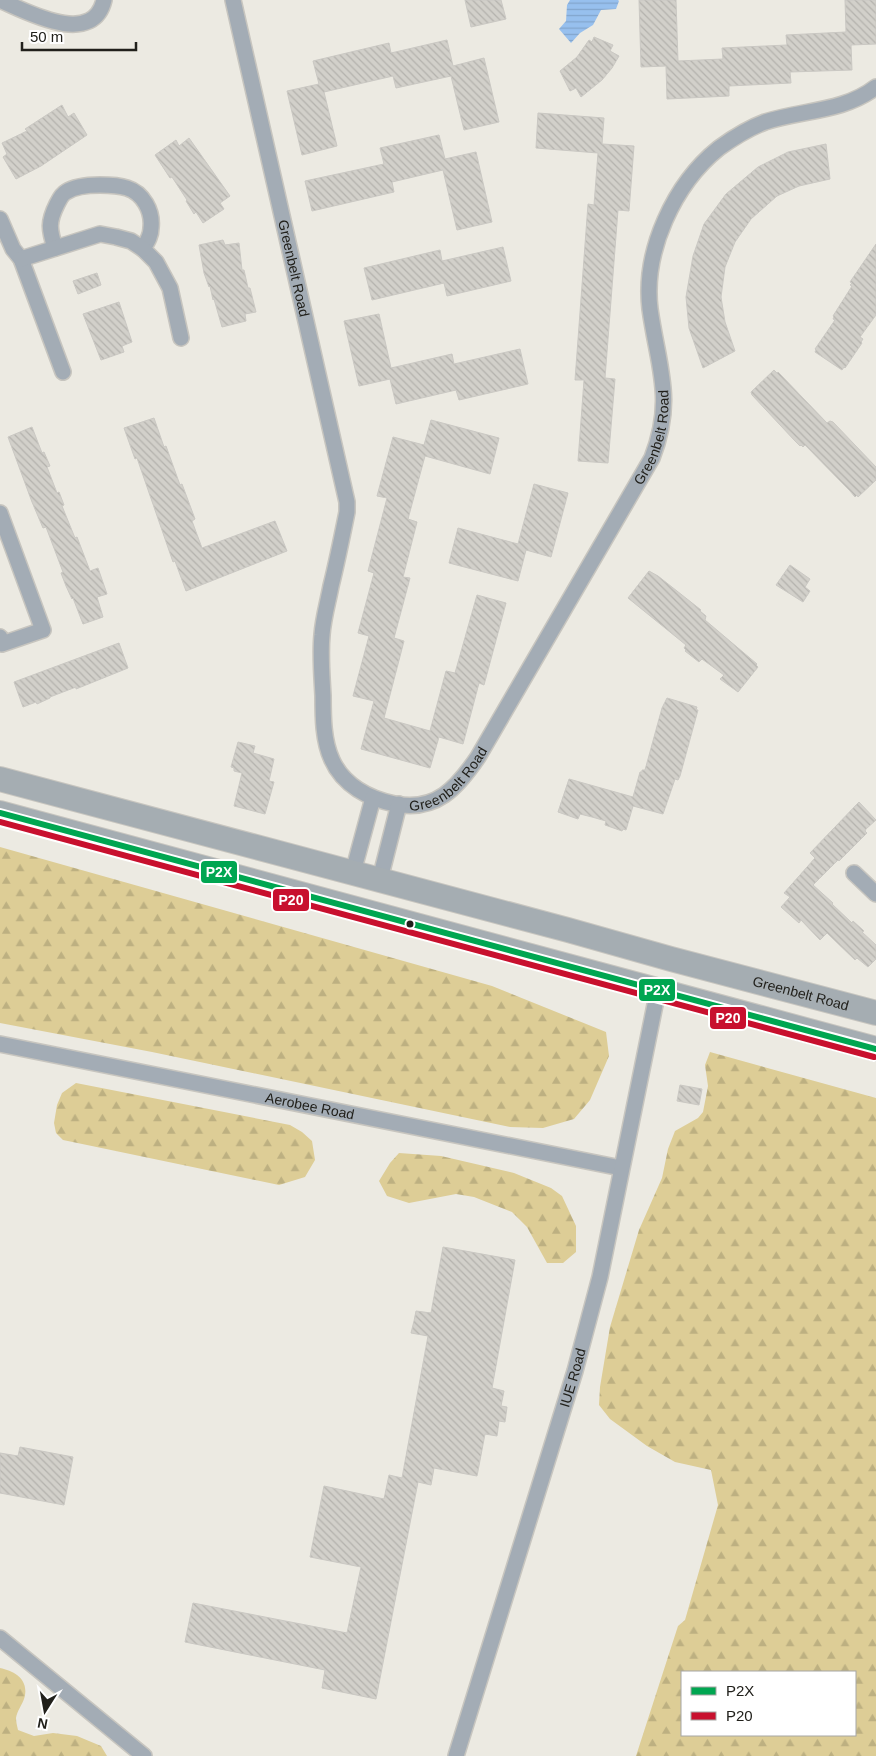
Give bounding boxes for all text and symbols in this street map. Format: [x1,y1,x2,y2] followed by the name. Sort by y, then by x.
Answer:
[22,20,136,52] scale bar
[30,28,63,45] text: 50 m
[275,218,313,318] street label: Greenbelt Road
[630,389,672,487] street label: Greenbelt Road
[409,744,490,814] street label: Greenbelt Road
[200,860,238,884] line badge: P2X
[206,864,233,880] text: P2X
[272,888,310,912] line badge: P20
[279,892,304,908] text: P20
[405,919,415,929] unlabelled marker
[751,973,851,1014] street label: Greenbelt Road
[638,978,676,1002] line badge: P2X
[644,982,671,998] text: P2X
[709,1006,747,1030] line badge: P20
[716,1010,741,1026] text: P20
[264,1089,356,1123] street label: Aerobee Road
[556,1346,589,1409] street label: IUE Road
[681,1671,856,1736] legend
[726,1682,754,1699] text: P2X
[20,1686,70,1736] north arrow
[726,1707,753,1724] text: P20
[36,1715,49,1733] text: N

